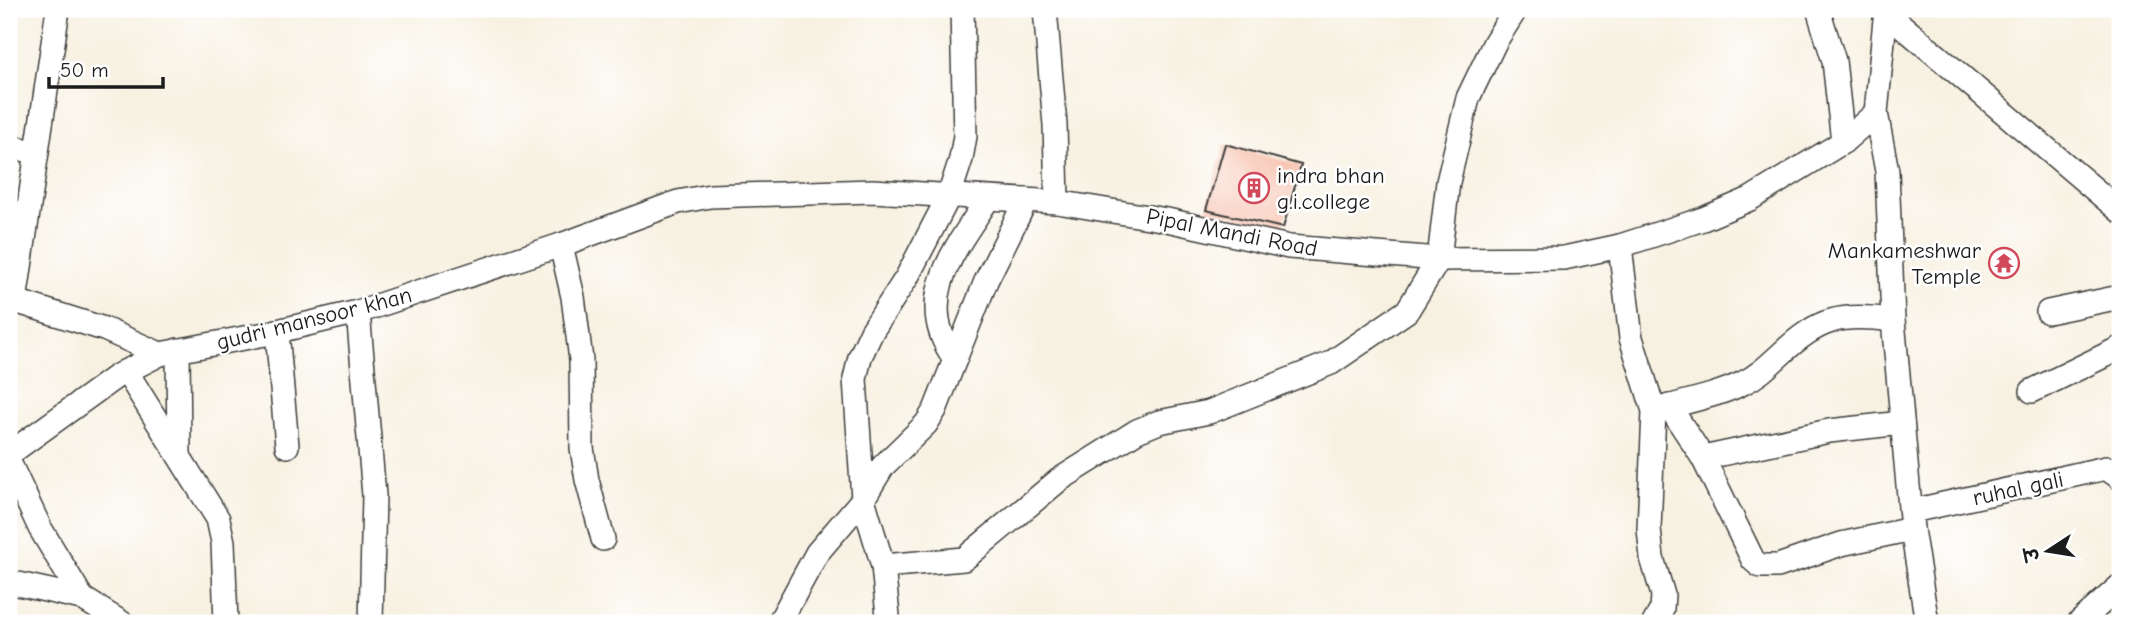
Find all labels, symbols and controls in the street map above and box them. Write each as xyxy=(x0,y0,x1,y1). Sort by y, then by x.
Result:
scale bar xyxy=(49,46,163,90)
text: 50 m xyxy=(60,58,109,82)
place label: indra bhan g.i.college xyxy=(1277,162,1385,215)
building icon: indra bhan g.i.college xyxy=(1237,171,1271,205)
street label: Pipal Mandi Road xyxy=(1144,203,1320,262)
place label: Mankameshwar Temple xyxy=(1828,237,1982,290)
temple icon: Mankameshwar Temple xyxy=(1987,246,2021,280)
street label: gudri mansoor khan xyxy=(214,281,415,356)
street label: ruhal gali xyxy=(1970,466,2066,511)
north arrow xyxy=(2014,516,2084,586)
text: उ xyxy=(2020,544,2045,565)

